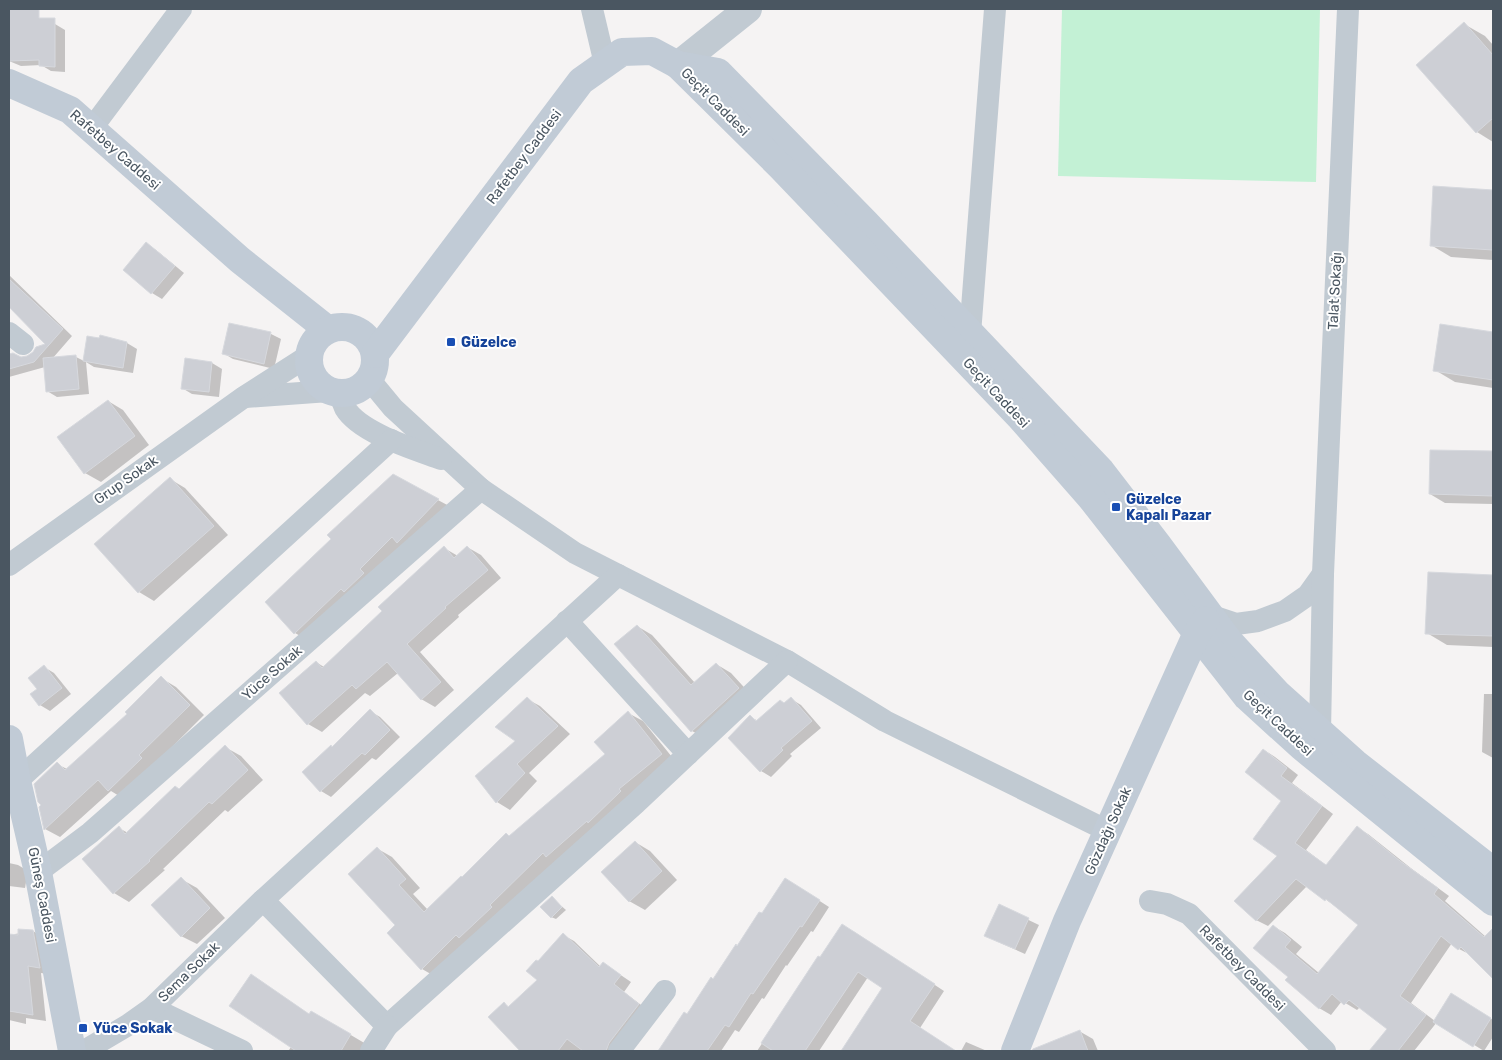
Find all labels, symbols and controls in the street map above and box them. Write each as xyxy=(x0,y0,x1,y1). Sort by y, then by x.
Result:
street label: Geçit Caddesi xyxy=(677,64,753,140)
street label: Rafetbey Caddesi xyxy=(66,106,164,194)
street label: Rafetbey Caddesi xyxy=(483,106,565,208)
street label: Talat Sokağı xyxy=(1324,252,1346,330)
place label: Güzelce xyxy=(461,334,517,351)
marker: Güzelce xyxy=(445,336,457,348)
street label: Geçit Caddesi xyxy=(959,354,1033,432)
street label: Grup Sokak xyxy=(91,451,162,508)
place label: Güzelce Kapalı Pazar xyxy=(1126,491,1212,524)
marker: Güzelce Kapalı Pazar xyxy=(1110,501,1122,513)
street label: Yüce Sokak xyxy=(238,642,306,704)
street label: Geçit Caddesi xyxy=(1239,686,1317,760)
street label: Gözdağı Sokak xyxy=(1081,784,1135,878)
street label: Güneş Caddesi xyxy=(24,846,60,944)
street label: Rafetbey Caddesi xyxy=(1196,922,1288,1014)
street label: Sema Sokak xyxy=(155,938,224,1006)
place label: Yüce Sokak xyxy=(93,1020,173,1037)
marker: Yüce Sokak xyxy=(77,1022,89,1034)

